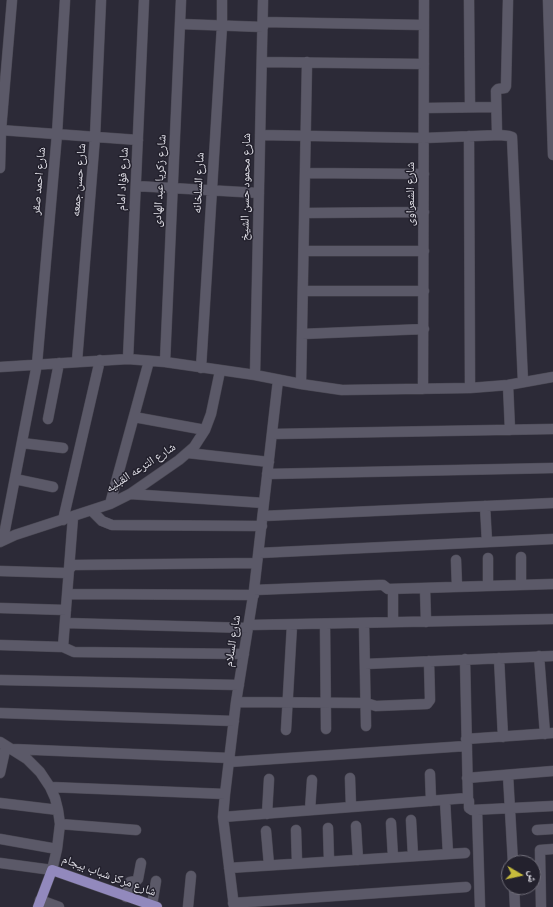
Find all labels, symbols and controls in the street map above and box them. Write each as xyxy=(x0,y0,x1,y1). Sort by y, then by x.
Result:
street label: شارع محمود حسن الشيخ xyxy=(238,133,254,241)
street label: شارع زكريا عبد الهادى xyxy=(150,134,170,228)
street label: شارع حسن جمعه xyxy=(69,143,89,217)
street label: شارع احمد صقر xyxy=(29,146,49,216)
street label: شارع فؤاد امام xyxy=(114,147,132,211)
street label: شارع السلخانه xyxy=(190,152,208,214)
street label: شارع الشعراوى xyxy=(404,162,418,226)
street label: شارع الترعه القبليه xyxy=(103,440,179,496)
street label: شارع السلام xyxy=(222,614,244,668)
street label: شارع مركز شباب بيجام xyxy=(60,852,158,900)
north arrow xyxy=(501,855,541,895)
text: ش xyxy=(525,870,540,884)

